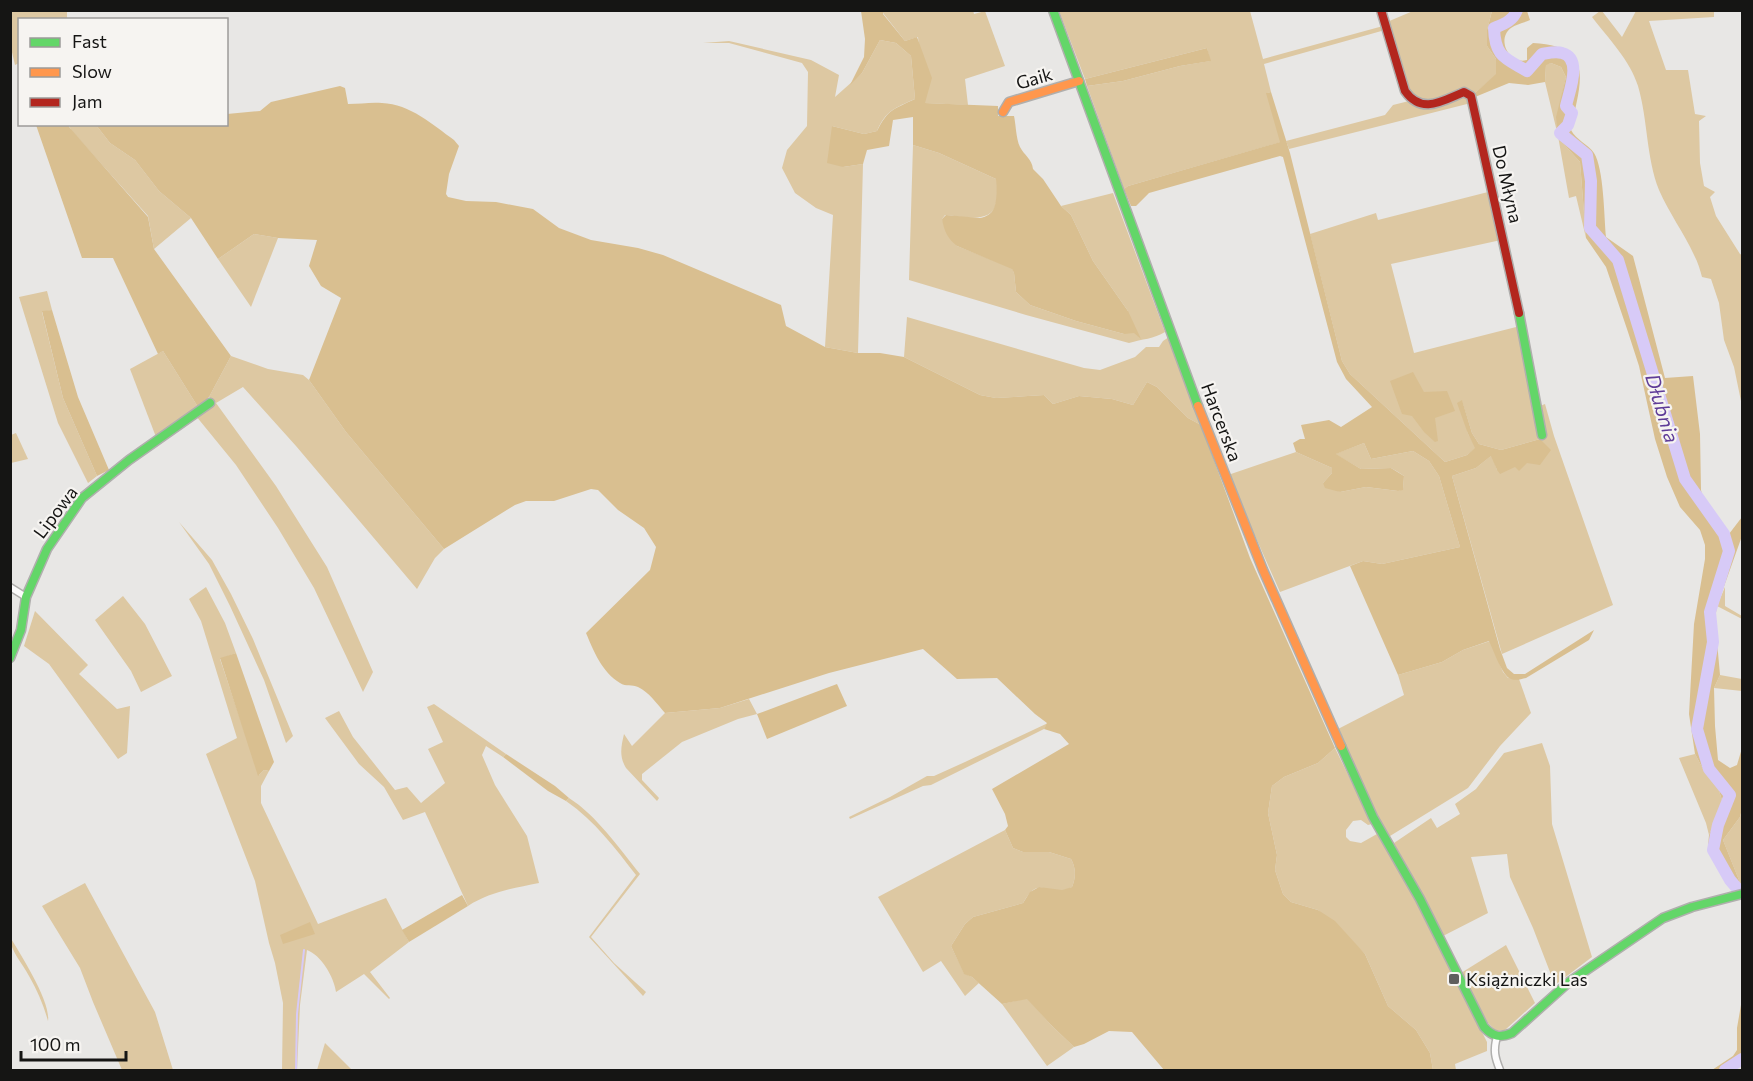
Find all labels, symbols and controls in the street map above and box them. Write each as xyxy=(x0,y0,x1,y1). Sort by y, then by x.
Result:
legend xyxy=(18,18,228,126)
text: Fast xyxy=(72,30,107,52)
text: Slow xyxy=(72,60,112,82)
street label: Gaik xyxy=(1013,62,1055,94)
text: Jam xyxy=(72,90,102,112)
street label: Do Młyna xyxy=(1488,143,1528,225)
water label: Dłubnia xyxy=(1641,371,1685,445)
street label: Harcerska xyxy=(1197,380,1247,464)
street label: Lipowa xyxy=(28,482,82,542)
place label: Książniczki Las xyxy=(1466,968,1588,990)
marker: Książniczki Las xyxy=(1447,972,1461,986)
scale bar xyxy=(21,1024,126,1062)
text: 100 m xyxy=(30,1033,80,1055)

